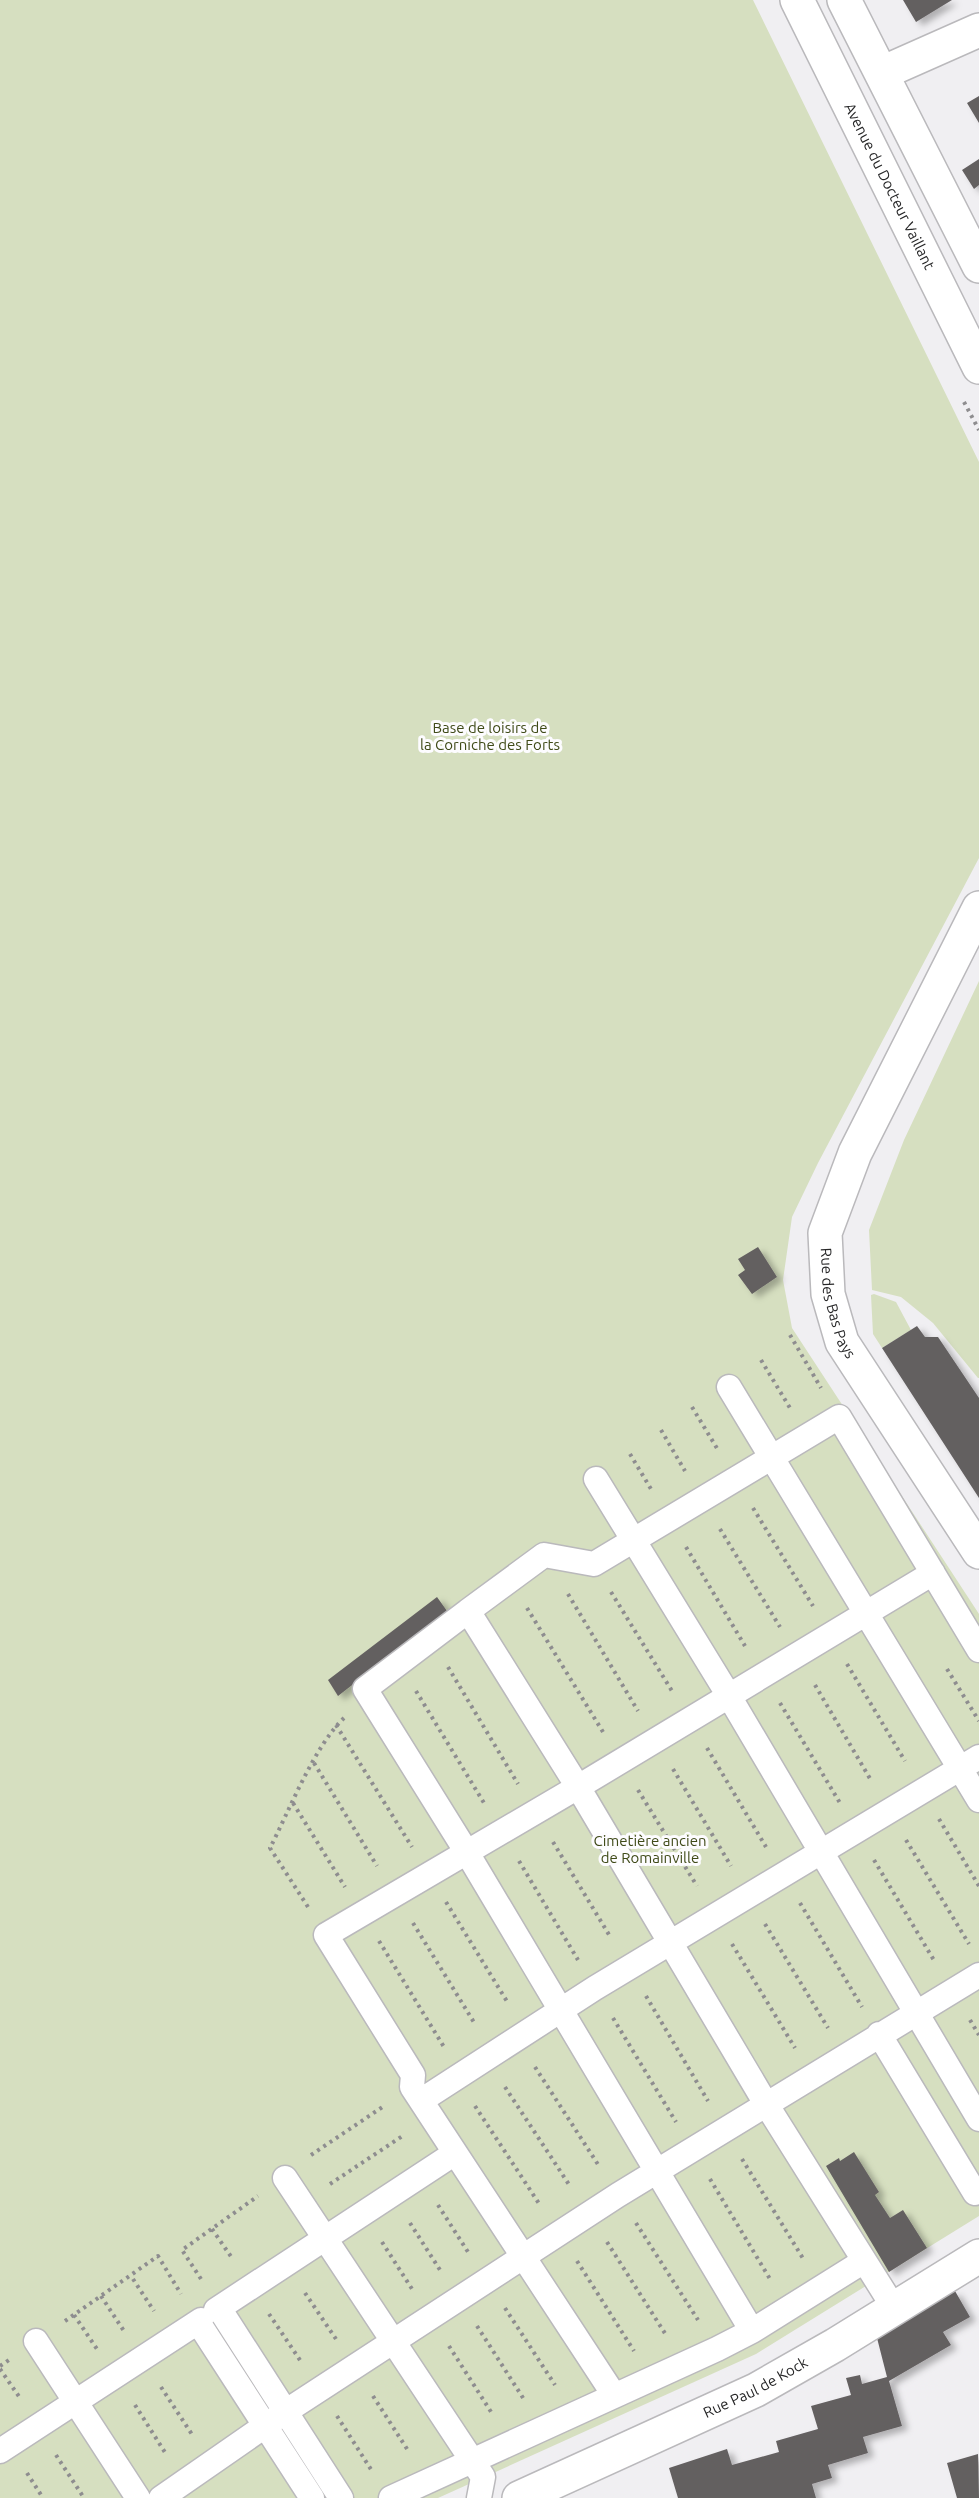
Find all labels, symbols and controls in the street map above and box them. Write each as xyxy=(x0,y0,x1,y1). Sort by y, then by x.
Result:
street label: Avenue du Docteur Vaillant xyxy=(841,100,938,272)
park label: Base de loisirs de la Corniche des Forts xyxy=(420,719,560,753)
street label: Rue des Bas Pays xyxy=(818,1247,859,1361)
park label: Cimetière ancien de Romainville xyxy=(593,1832,707,1866)
street label: Rue Paul de Kock xyxy=(700,2353,811,2421)

